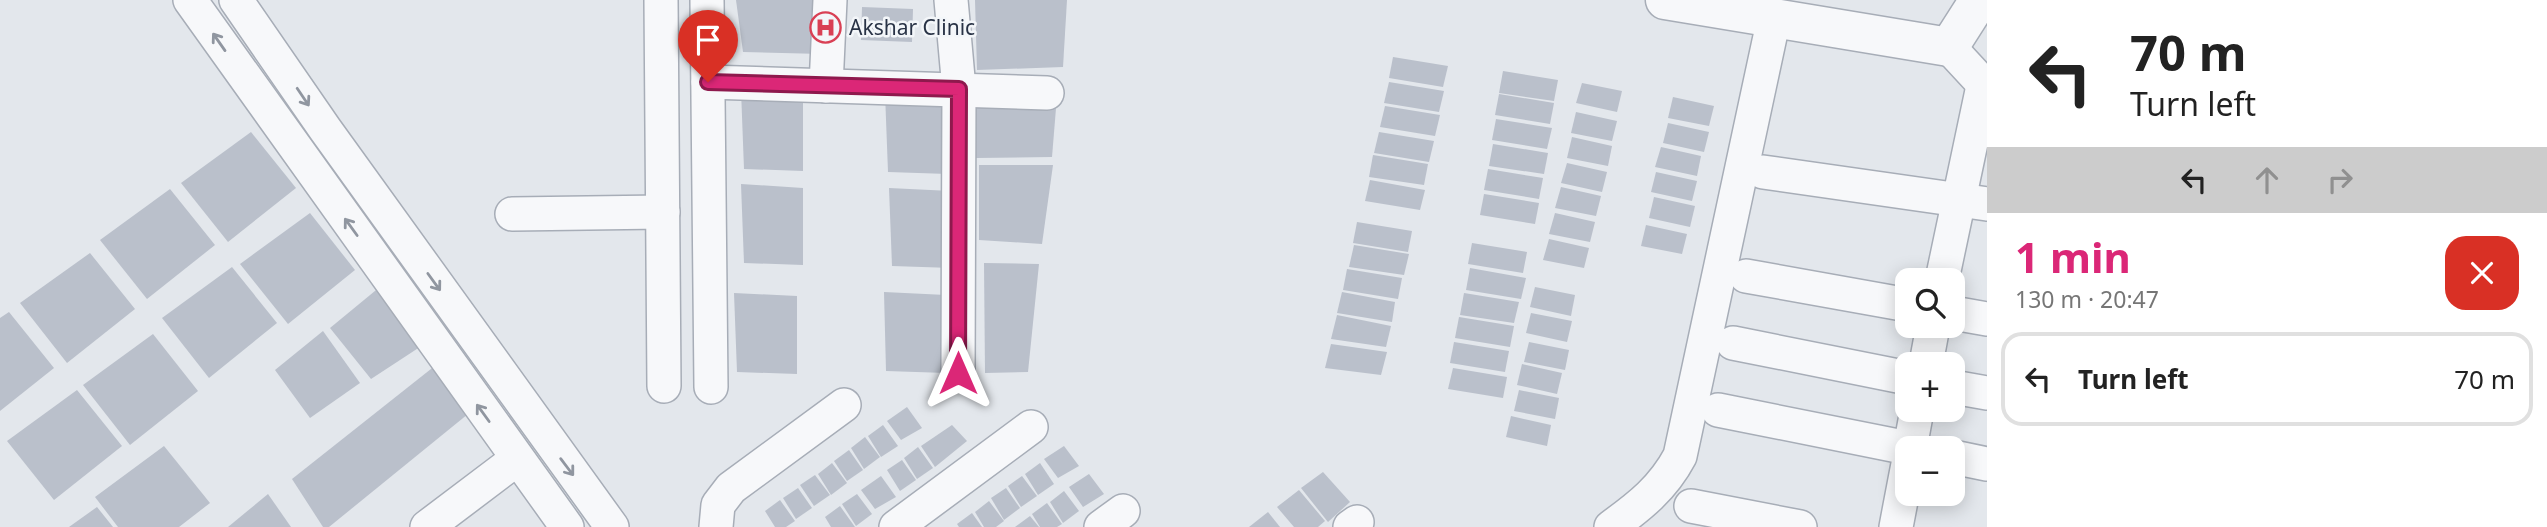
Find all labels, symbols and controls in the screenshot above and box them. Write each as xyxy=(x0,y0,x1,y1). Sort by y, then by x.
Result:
pin xyxy=(678,10,738,82)
hospital icon: Akshar Clinic xyxy=(809,10,843,44)
place label: Akshar Clinic xyxy=(849,13,975,41)
text: 70 m xyxy=(2130,19,2247,85)
icon: arrive xyxy=(689,21,727,59)
icon: left xyxy=(2015,28,2106,119)
one-way arrow xyxy=(212,33,226,52)
text: Turn left xyxy=(2130,82,2256,125)
one-way arrow xyxy=(295,87,310,106)
icon: left xyxy=(2175,161,2213,199)
icon: ahead xyxy=(2248,161,2286,199)
icon: right xyxy=(2321,161,2359,199)
one-way arrow xyxy=(344,218,358,237)
text: 1 min xyxy=(2015,228,2131,285)
button: close xyxy=(2445,236,2519,310)
map controls xyxy=(1895,268,1965,506)
button: search xyxy=(1895,268,1965,338)
one-way arrow xyxy=(427,272,441,291)
text: 130 m · 20:47 xyxy=(2015,283,2159,315)
position arrow xyxy=(921,336,995,410)
button: + xyxy=(1895,352,1965,422)
icon: left xyxy=(2019,360,2057,398)
text: Turn left xyxy=(2078,361,2189,397)
text: 70 m xyxy=(2454,361,2515,397)
one-way arrow xyxy=(476,404,491,423)
button: − xyxy=(1895,436,1965,506)
one-way arrow xyxy=(560,457,574,476)

